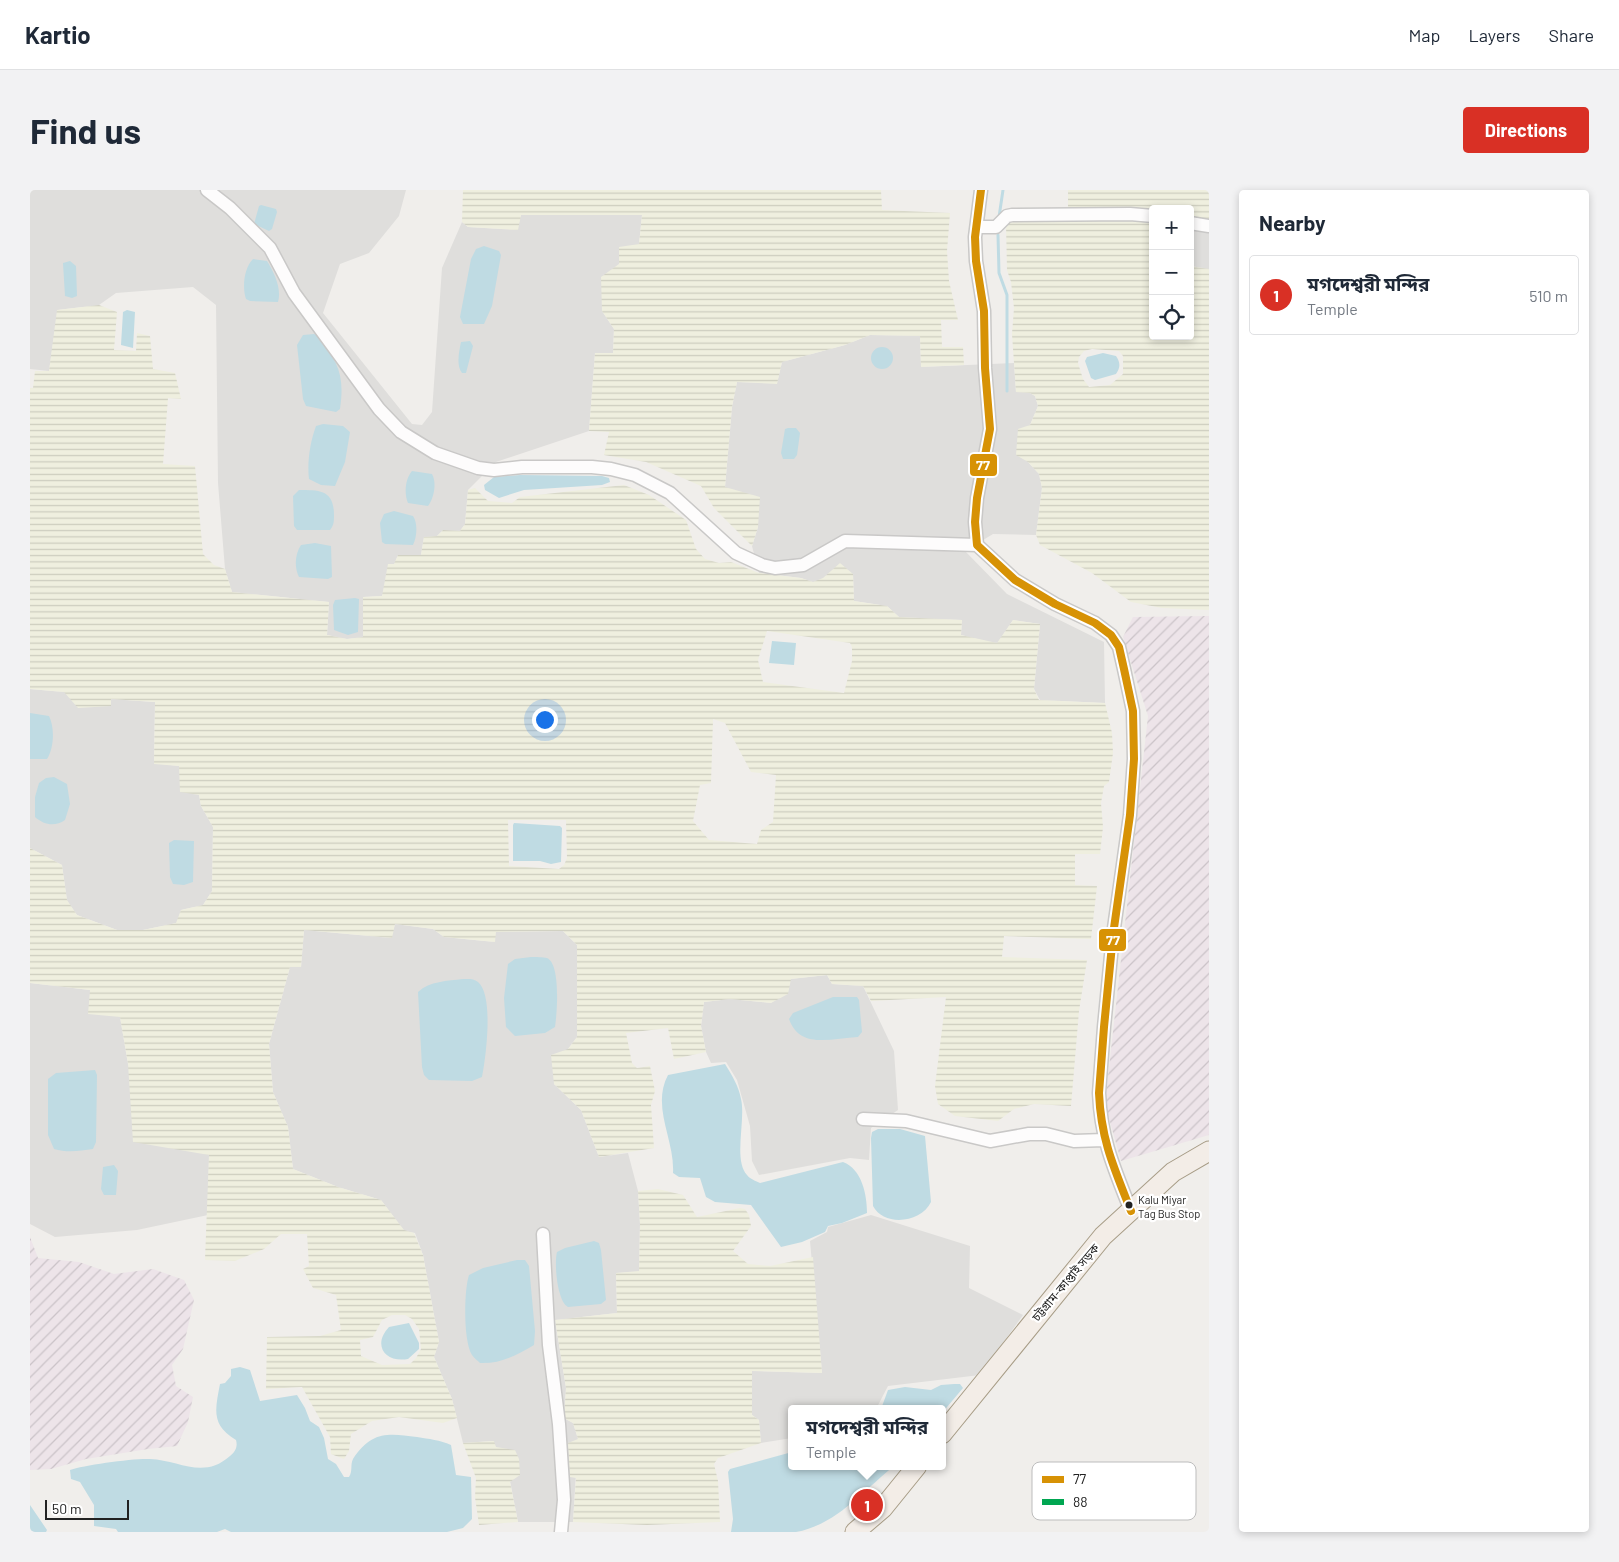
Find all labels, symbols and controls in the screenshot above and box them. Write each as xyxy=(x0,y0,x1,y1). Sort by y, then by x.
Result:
text: Kartio xyxy=(25,20,91,49)
text: Map xyxy=(1408,24,1440,46)
text: Layers xyxy=(1468,24,1521,46)
text: Share xyxy=(1549,24,1594,46)
button: Directions xyxy=(1463,107,1589,153)
text: Find us xyxy=(30,109,141,151)
map controls xyxy=(1149,205,1194,340)
button: + xyxy=(1149,205,1194,250)
text: Nearby xyxy=(1259,210,1325,235)
button: − xyxy=(1149,250,1194,295)
text: মগদেশ্বরী মন্দির xyxy=(1307,272,1429,295)
text: 1 xyxy=(1273,286,1279,305)
text: 510 m xyxy=(1529,286,1568,305)
button: locate xyxy=(1149,295,1194,340)
text: Temple xyxy=(1307,299,1358,318)
line badge: 77 xyxy=(969,453,998,477)
text: 77 xyxy=(976,456,990,473)
your location xyxy=(532,707,558,733)
line badge: 77 xyxy=(1098,928,1127,952)
text: 77 xyxy=(1106,931,1120,948)
place label: Kalu Miyar Tag Bus Stop xyxy=(1138,1193,1200,1220)
marker: Kalu Miyar Tag Bus Stop xyxy=(1124,1200,1134,1210)
street label: চট্টগ্রাম-কাপ্তাই সড়ক xyxy=(1028,1240,1102,1325)
popup xyxy=(788,1405,946,1470)
text: মগদেশ্বরী মন্দির xyxy=(806,1415,928,1438)
text: Temple xyxy=(806,1442,857,1461)
legend xyxy=(1032,1462,1196,1520)
text: 77 xyxy=(1073,1470,1087,1487)
pin: 1 xyxy=(851,1486,883,1524)
text: 88 xyxy=(1073,1493,1088,1510)
scale bar xyxy=(45,1497,129,1520)
text: 50 m xyxy=(52,1500,81,1517)

